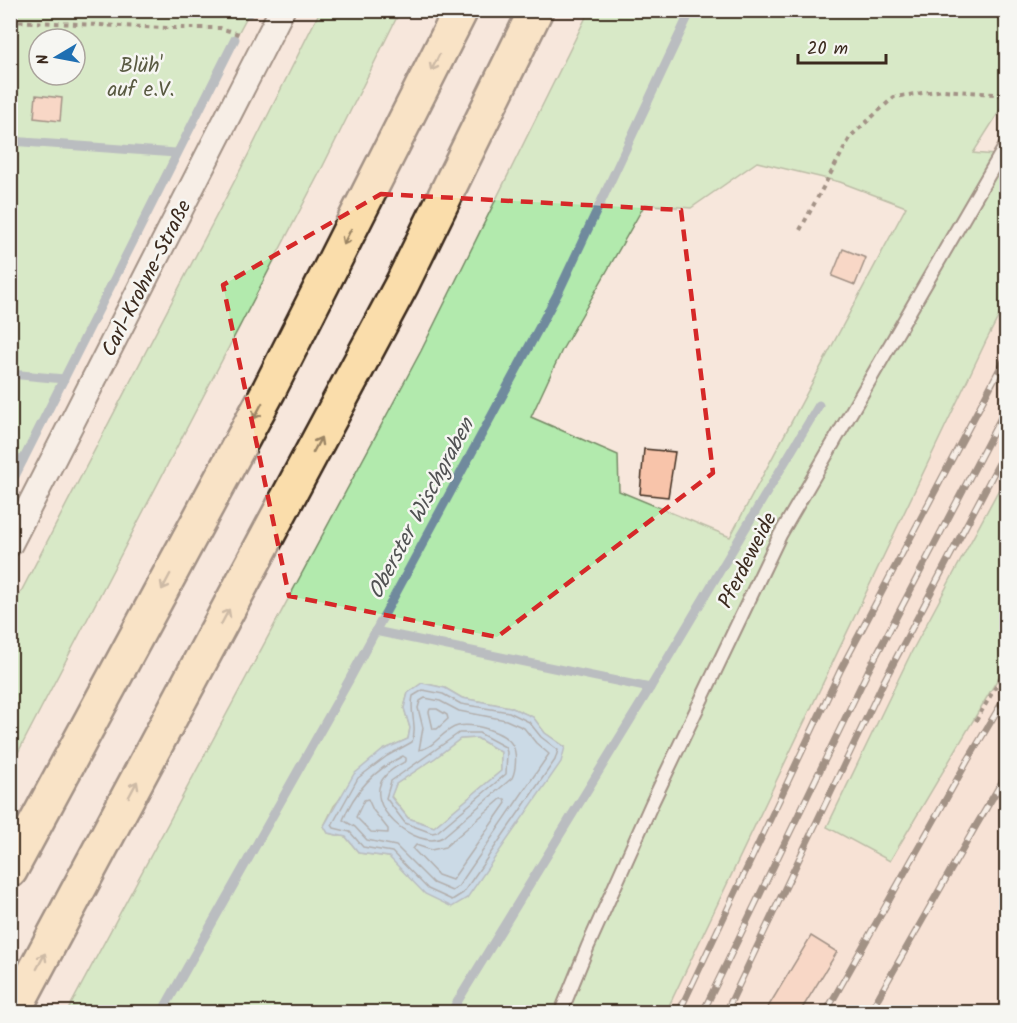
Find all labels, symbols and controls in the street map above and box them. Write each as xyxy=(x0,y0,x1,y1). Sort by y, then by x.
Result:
north arrow xyxy=(27,27,87,87)
scale bar xyxy=(798,27,886,65)
text: 20 m xyxy=(807,35,848,64)
park label: Blüh' auf e.V. xyxy=(108,50,174,107)
text: N xyxy=(31,52,57,66)
one-way arrow xyxy=(428,53,440,71)
street label: Carl-Krohne-Straße xyxy=(94,194,201,363)
one-way arrow xyxy=(340,227,352,245)
one-way arrow xyxy=(252,401,263,419)
water label: Oberster Wischgraben xyxy=(360,410,486,606)
one-way arrow xyxy=(311,437,323,454)
street label: Pferdeweide xyxy=(710,506,787,615)
one-way arrow xyxy=(160,573,171,591)
one-way arrow xyxy=(219,609,231,626)
one-way arrow xyxy=(127,781,139,798)
one-way arrow xyxy=(35,953,47,970)

